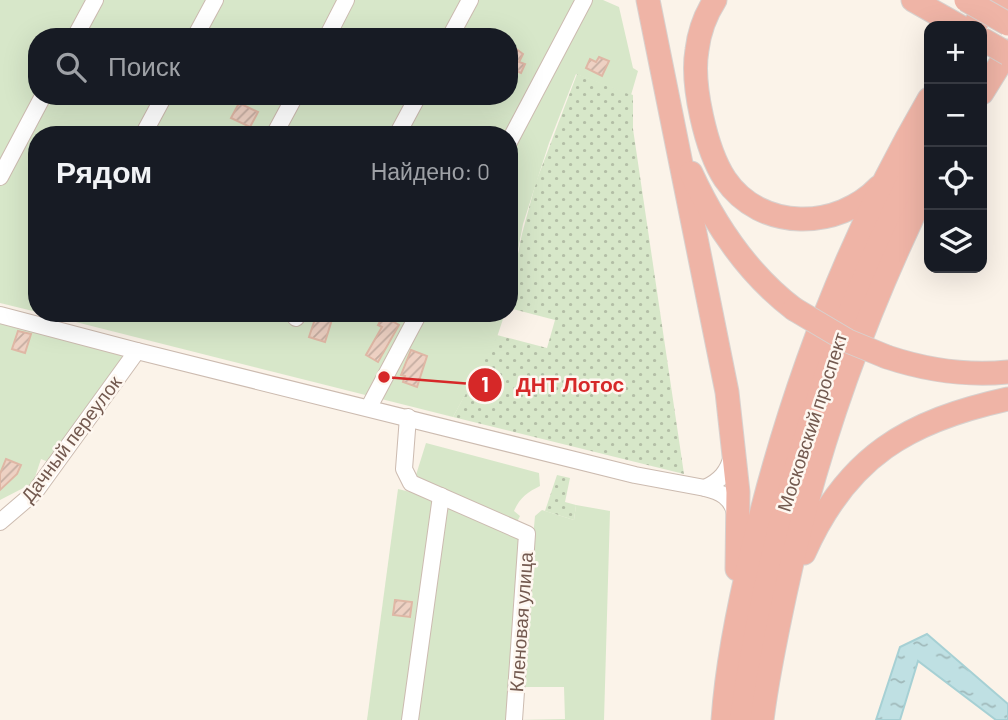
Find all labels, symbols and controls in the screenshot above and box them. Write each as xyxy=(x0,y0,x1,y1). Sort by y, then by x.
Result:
map controls xyxy=(924,21,987,273)
button: + xyxy=(924,21,987,84)
search box xyxy=(28,28,518,105)
icon: search xyxy=(52,48,90,86)
text: Поиск xyxy=(108,50,180,81)
button: − xyxy=(924,84,987,147)
button: locate xyxy=(924,147,987,210)
text: Рядом xyxy=(56,153,152,189)
text: Найдено: 0 xyxy=(371,157,490,185)
button: layers xyxy=(924,210,987,273)
street label: Московский проспект xyxy=(772,329,851,514)
callout: ДНТ Лотос xyxy=(467,364,639,406)
street label: Дачный переулок xyxy=(16,370,126,507)
text: 1 xyxy=(481,371,489,396)
text: ДНТ Лотос xyxy=(516,371,625,396)
street label: Кленовая улица xyxy=(504,551,537,693)

